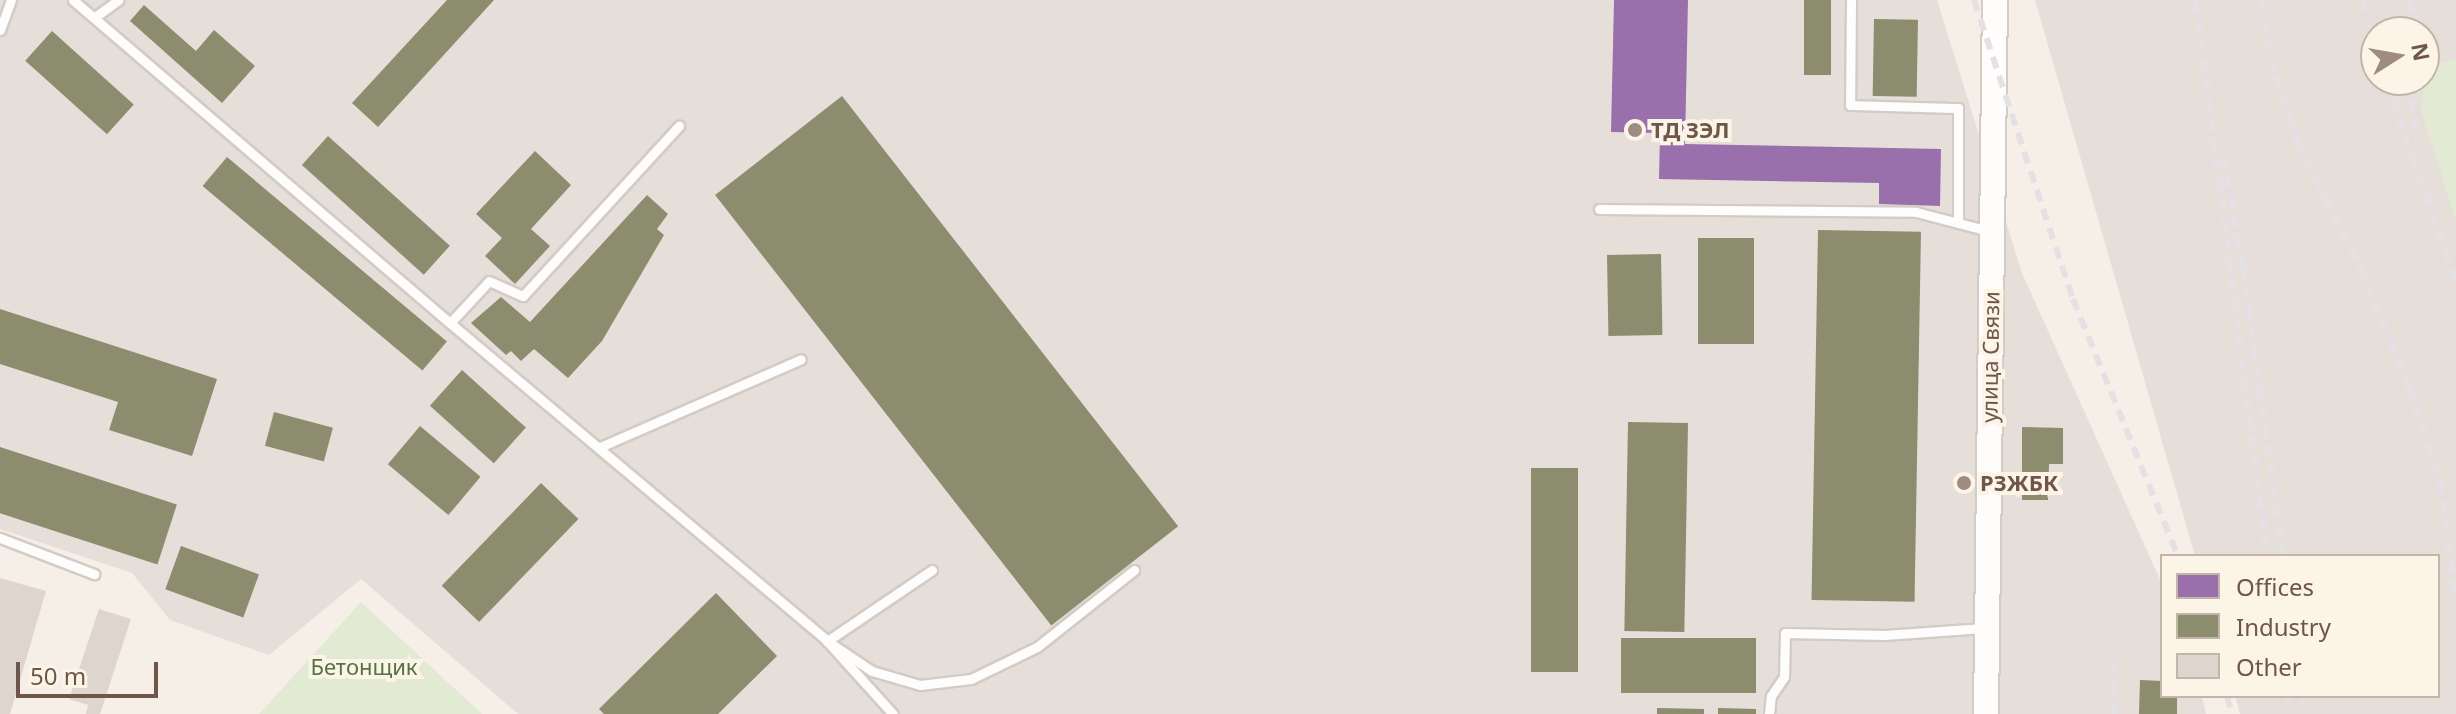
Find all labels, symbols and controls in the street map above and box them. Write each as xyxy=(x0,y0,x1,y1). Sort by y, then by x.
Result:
north arrow xyxy=(2360,16,2440,96)
text: N xyxy=(2405,40,2438,63)
place label: ТД ЗЭЛ xyxy=(1651,117,1729,143)
marker: ТД ЗЭЛ xyxy=(1626,121,1644,139)
street label: улица Связи xyxy=(1976,291,2004,423)
place label: РЗЖБК xyxy=(1980,470,2058,496)
marker: РЗЖБК xyxy=(1955,474,1973,492)
legend xyxy=(2160,554,2440,698)
text: Offices xyxy=(2236,570,2314,603)
text: Industry xyxy=(2236,610,2331,643)
scale bar xyxy=(20,646,162,696)
text: Other xyxy=(2236,650,2302,683)
park label: Бетонщик xyxy=(310,654,418,680)
text: 50 m xyxy=(30,659,86,692)

